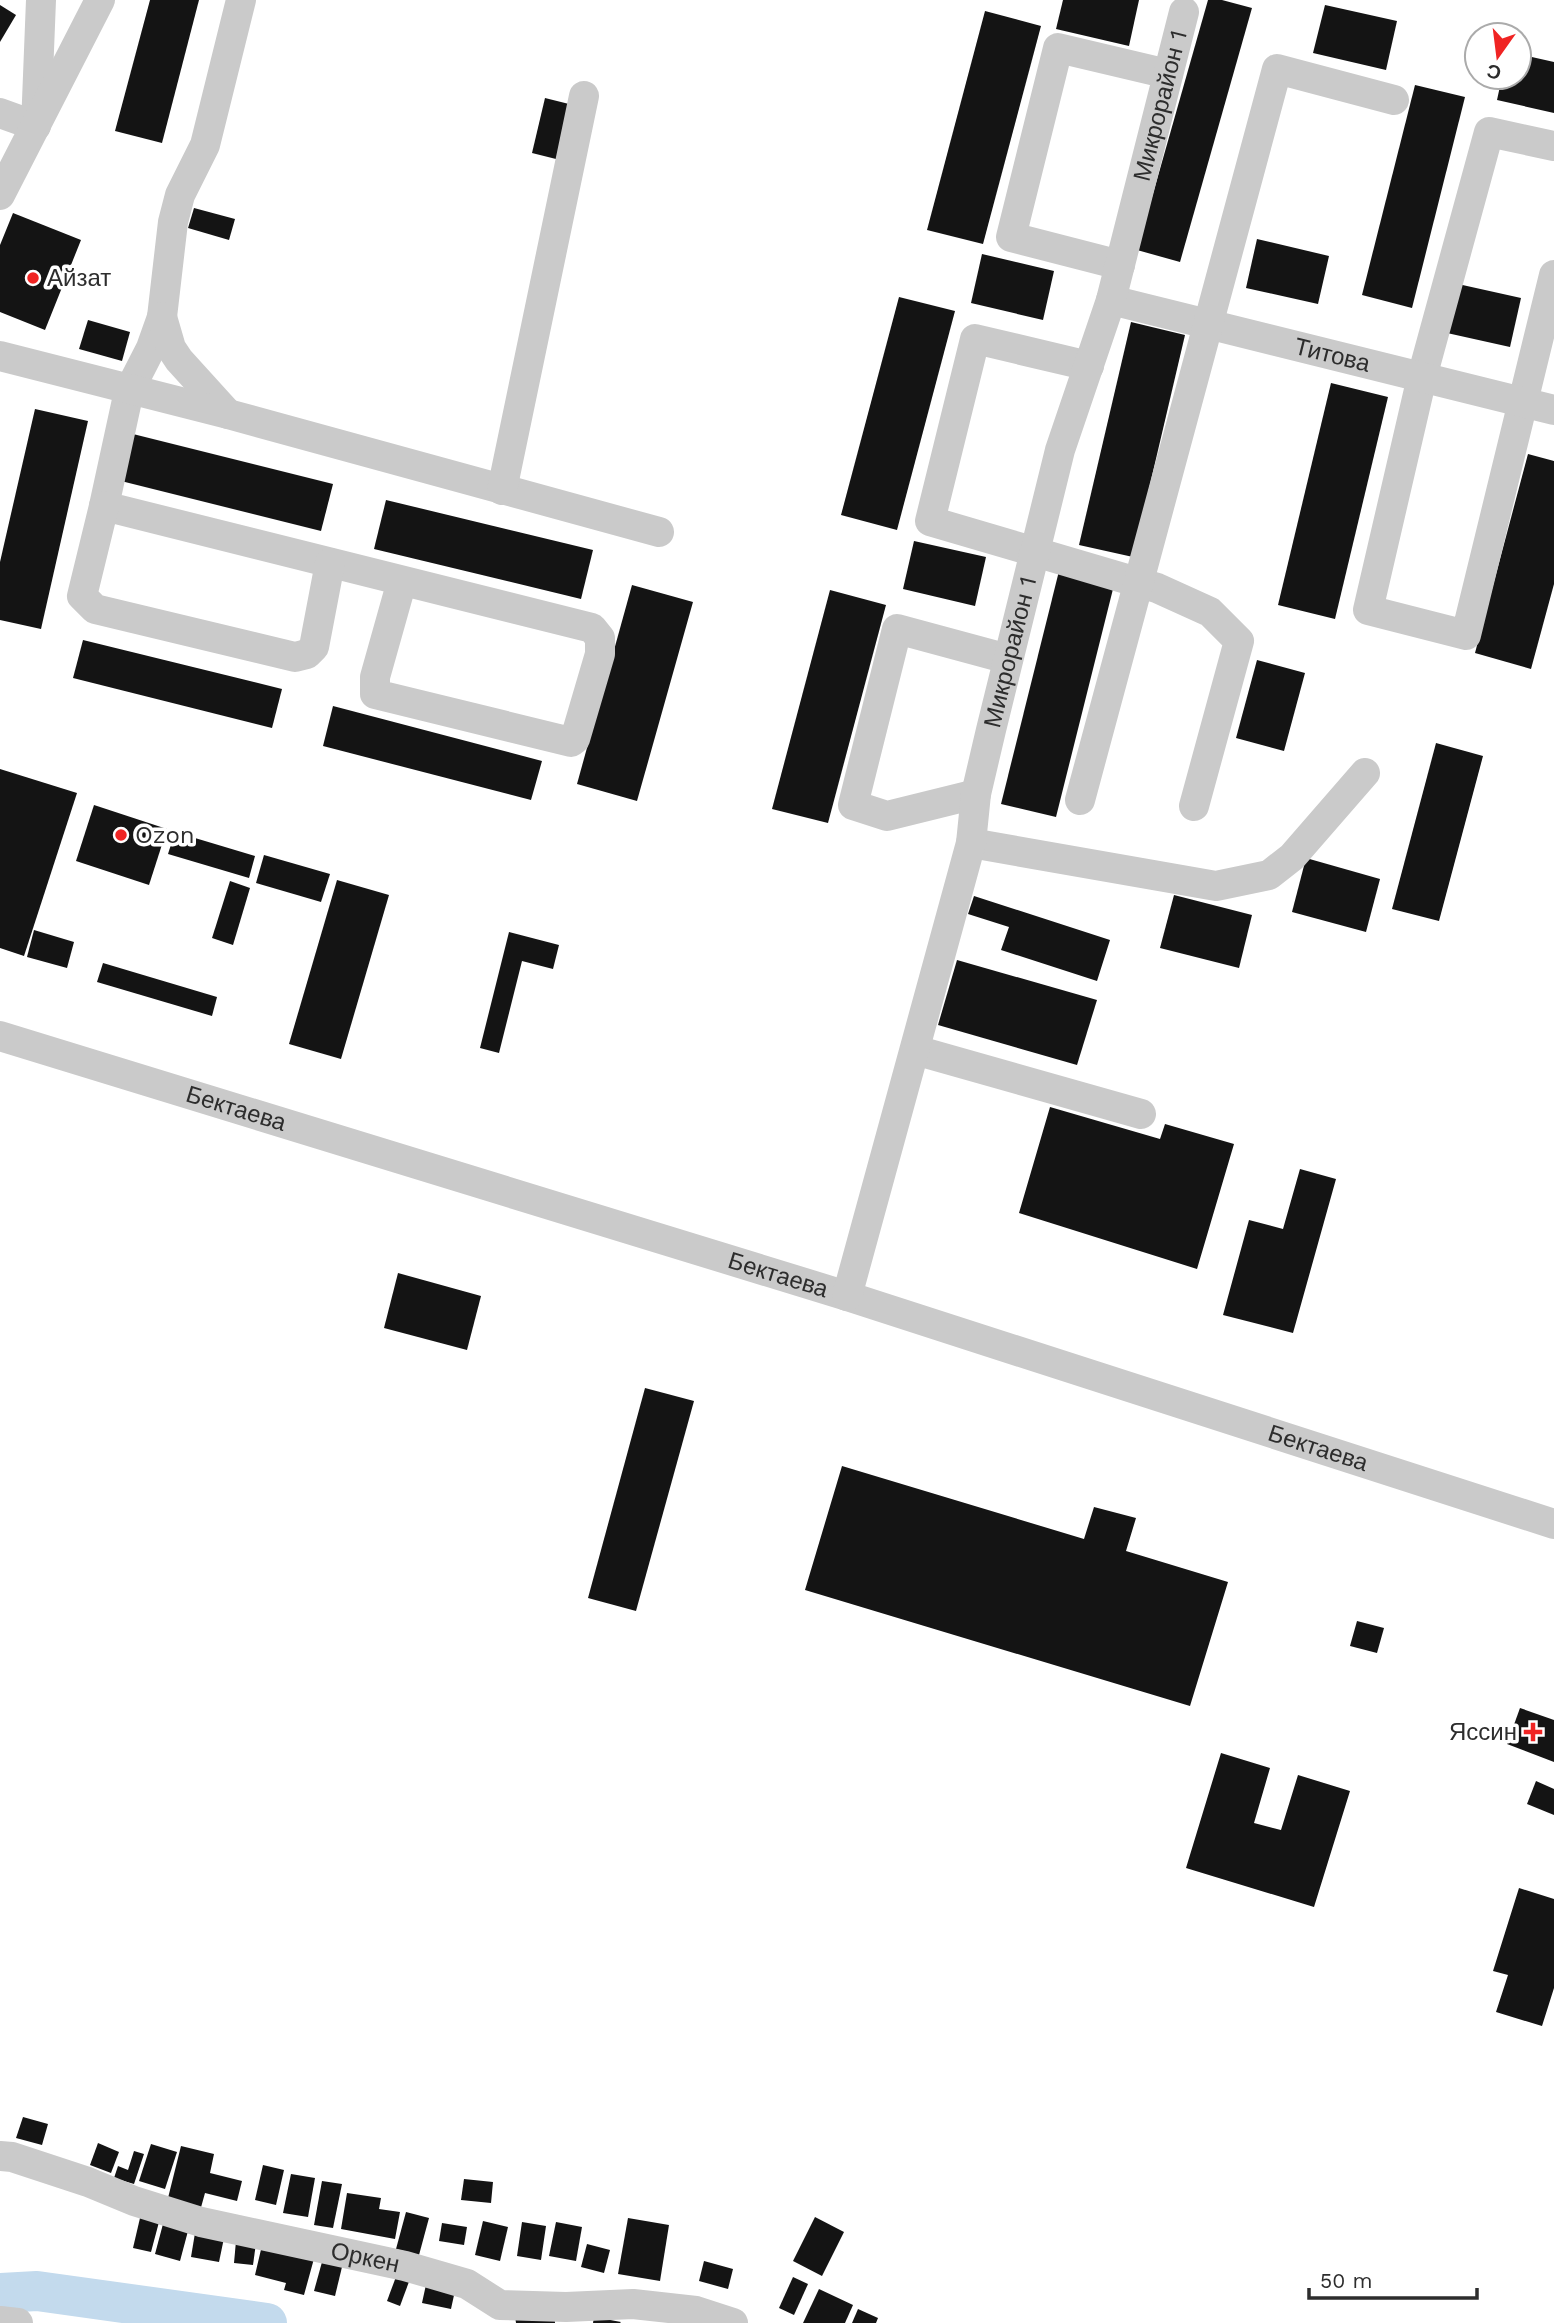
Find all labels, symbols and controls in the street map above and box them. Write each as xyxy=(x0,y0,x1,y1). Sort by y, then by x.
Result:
north arrow xyxy=(1463,21,1533,91)
street label: Микрорайон 1 xyxy=(1128,27,1193,184)
text: С xyxy=(1484,59,1503,85)
place label: Айзат xyxy=(47,264,111,292)
marker: Айзат xyxy=(25,270,41,286)
street label: Титова xyxy=(1292,332,1374,378)
street label: Микрорайон 1 xyxy=(978,574,1042,730)
place label: Ozon xyxy=(135,821,195,849)
marker: Ozon xyxy=(113,827,129,843)
street label: Бектаева xyxy=(183,1080,290,1137)
street label: Бектаева xyxy=(725,1246,832,1304)
street label: Бектаева xyxy=(1265,1419,1372,1477)
place label: Яссин xyxy=(1449,1718,1517,1746)
marker: Яссин xyxy=(1523,1722,1543,1742)
street label: Оркен xyxy=(328,2236,402,2278)
scale bar xyxy=(1309,2256,1477,2300)
text: 50 m xyxy=(1320,2268,1372,2293)

